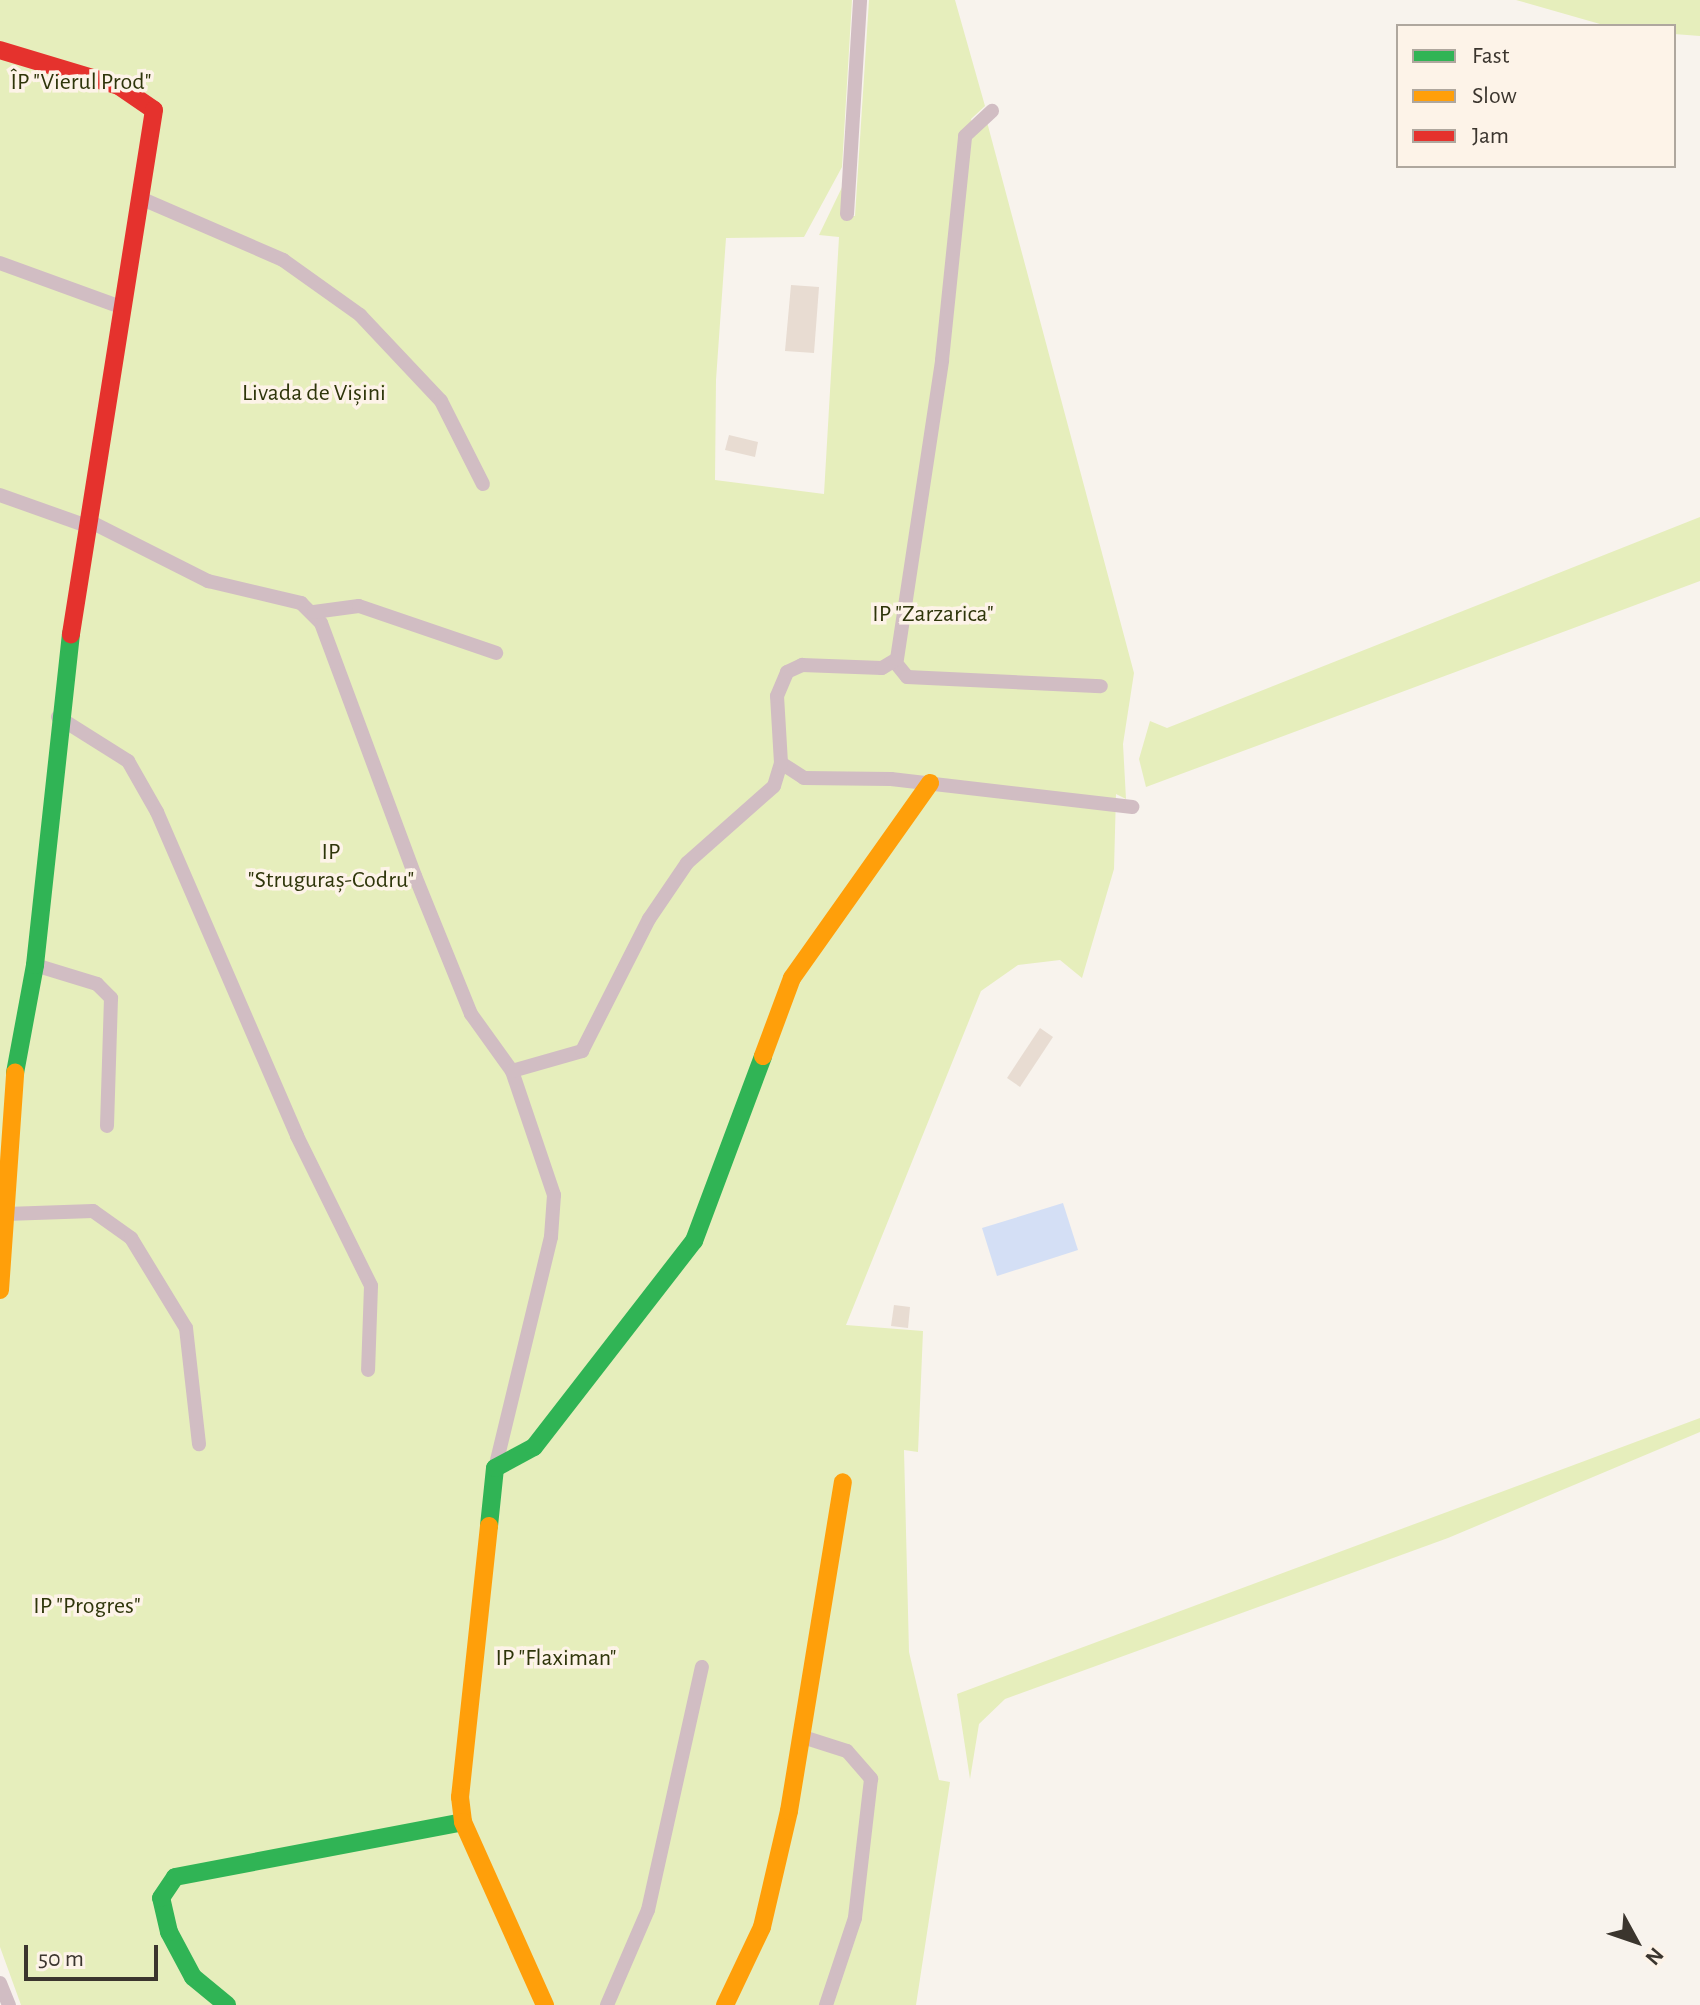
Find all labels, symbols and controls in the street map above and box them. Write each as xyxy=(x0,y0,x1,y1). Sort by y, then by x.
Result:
legend xyxy=(1396,24,1676,168)
text: Fast xyxy=(1472,44,1509,68)
park label: ÎP "Vierul Prod" xyxy=(10,69,152,97)
text: Slow xyxy=(1472,84,1517,108)
text: Jam xyxy=(1472,124,1509,148)
park label: Livada de Vișini xyxy=(242,380,386,408)
park label: IP "Zarzarica" xyxy=(872,601,994,629)
park label: IP "Struguraș-Codru" xyxy=(248,839,414,895)
park label: IP "Progres" xyxy=(33,1593,141,1621)
park label: IP "Flaximan" xyxy=(496,1645,616,1673)
north arrow xyxy=(1596,1901,1676,1981)
scale bar xyxy=(28,1929,162,1979)
text: N xyxy=(1641,1943,1668,1969)
text: 50 m xyxy=(38,1947,84,1971)

